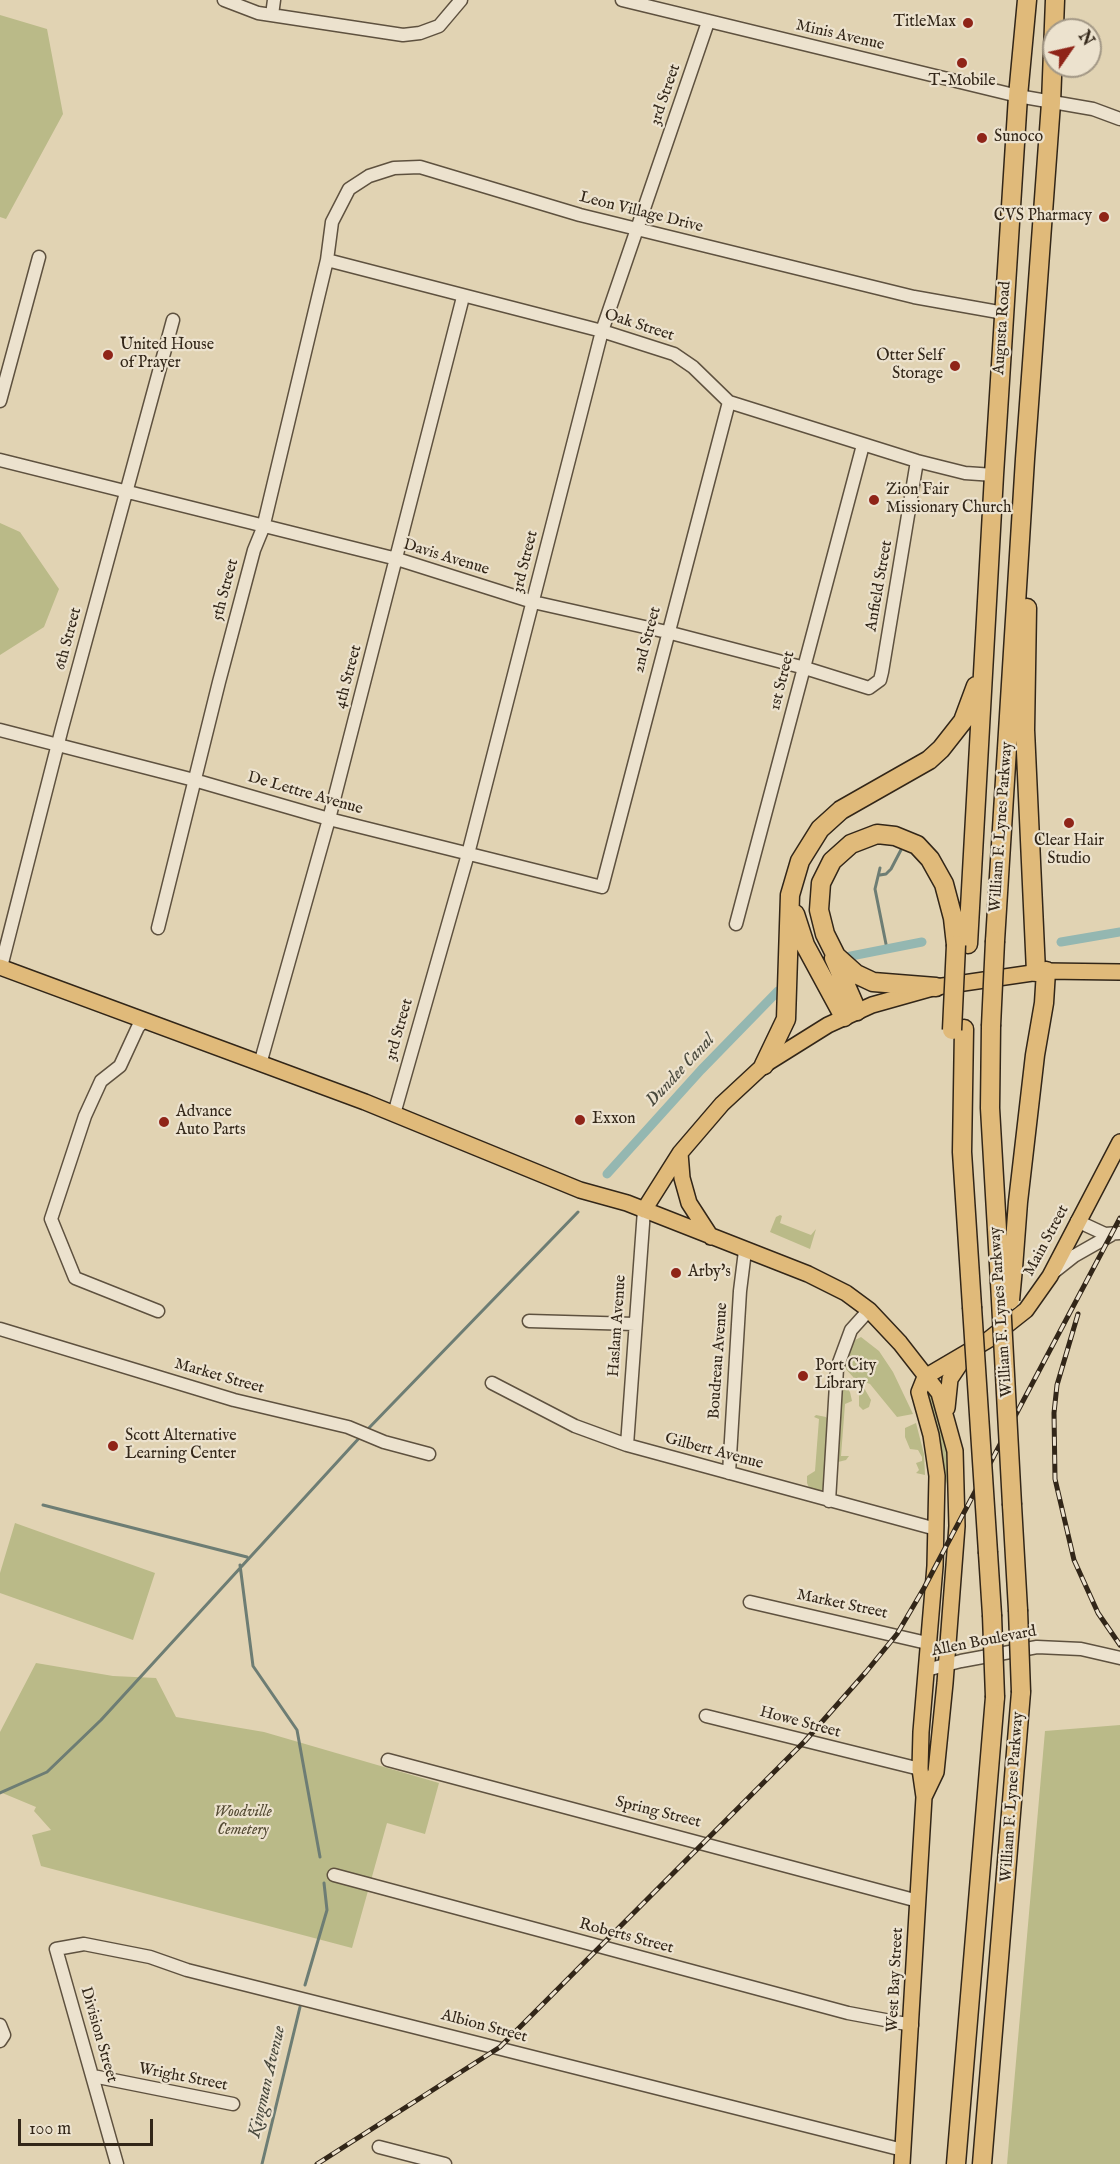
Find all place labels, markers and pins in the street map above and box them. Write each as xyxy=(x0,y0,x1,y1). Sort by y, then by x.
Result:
place label: TitleMax xyxy=(893,13,956,33)
marker: TitleMax xyxy=(961,16,975,30)
marker: T-Mobile xyxy=(955,56,969,70)
place label: T-Mobile xyxy=(929,72,995,92)
place label: Sunoco xyxy=(994,128,1043,148)
marker: Sunoco xyxy=(975,131,989,145)
place label: CVS Pharmacy xyxy=(994,207,1092,227)
marker: CVS Pharmacy xyxy=(1097,210,1111,224)
place label: United House of Prayer xyxy=(120,336,214,374)
place label: Otter Self Storage xyxy=(876,347,943,385)
marker: United House of Prayer xyxy=(101,348,115,362)
marker: Otter Self Storage xyxy=(948,359,962,373)
place label: Zion Fair Missionary Church xyxy=(886,481,1011,519)
marker: Zion Fair Missionary Church xyxy=(867,493,881,507)
marker: Clear Hair Studio xyxy=(1062,816,1076,830)
place label: Clear Hair Studio xyxy=(1034,832,1104,870)
place label: Advance Auto Parts xyxy=(176,1103,246,1141)
place label: Exxon xyxy=(592,1110,636,1130)
marker: Exxon xyxy=(573,1113,587,1127)
marker: Advance Auto Parts xyxy=(157,1115,171,1129)
place label: Arby's xyxy=(688,1263,731,1283)
marker: Arby's xyxy=(669,1266,683,1280)
place label: Port City Library xyxy=(815,1357,876,1395)
marker: Port City Library xyxy=(796,1369,810,1383)
place label: Scott Alternative Learning Center xyxy=(125,1427,237,1465)
marker: Scott Alternative Learning Center xyxy=(106,1439,120,1453)

